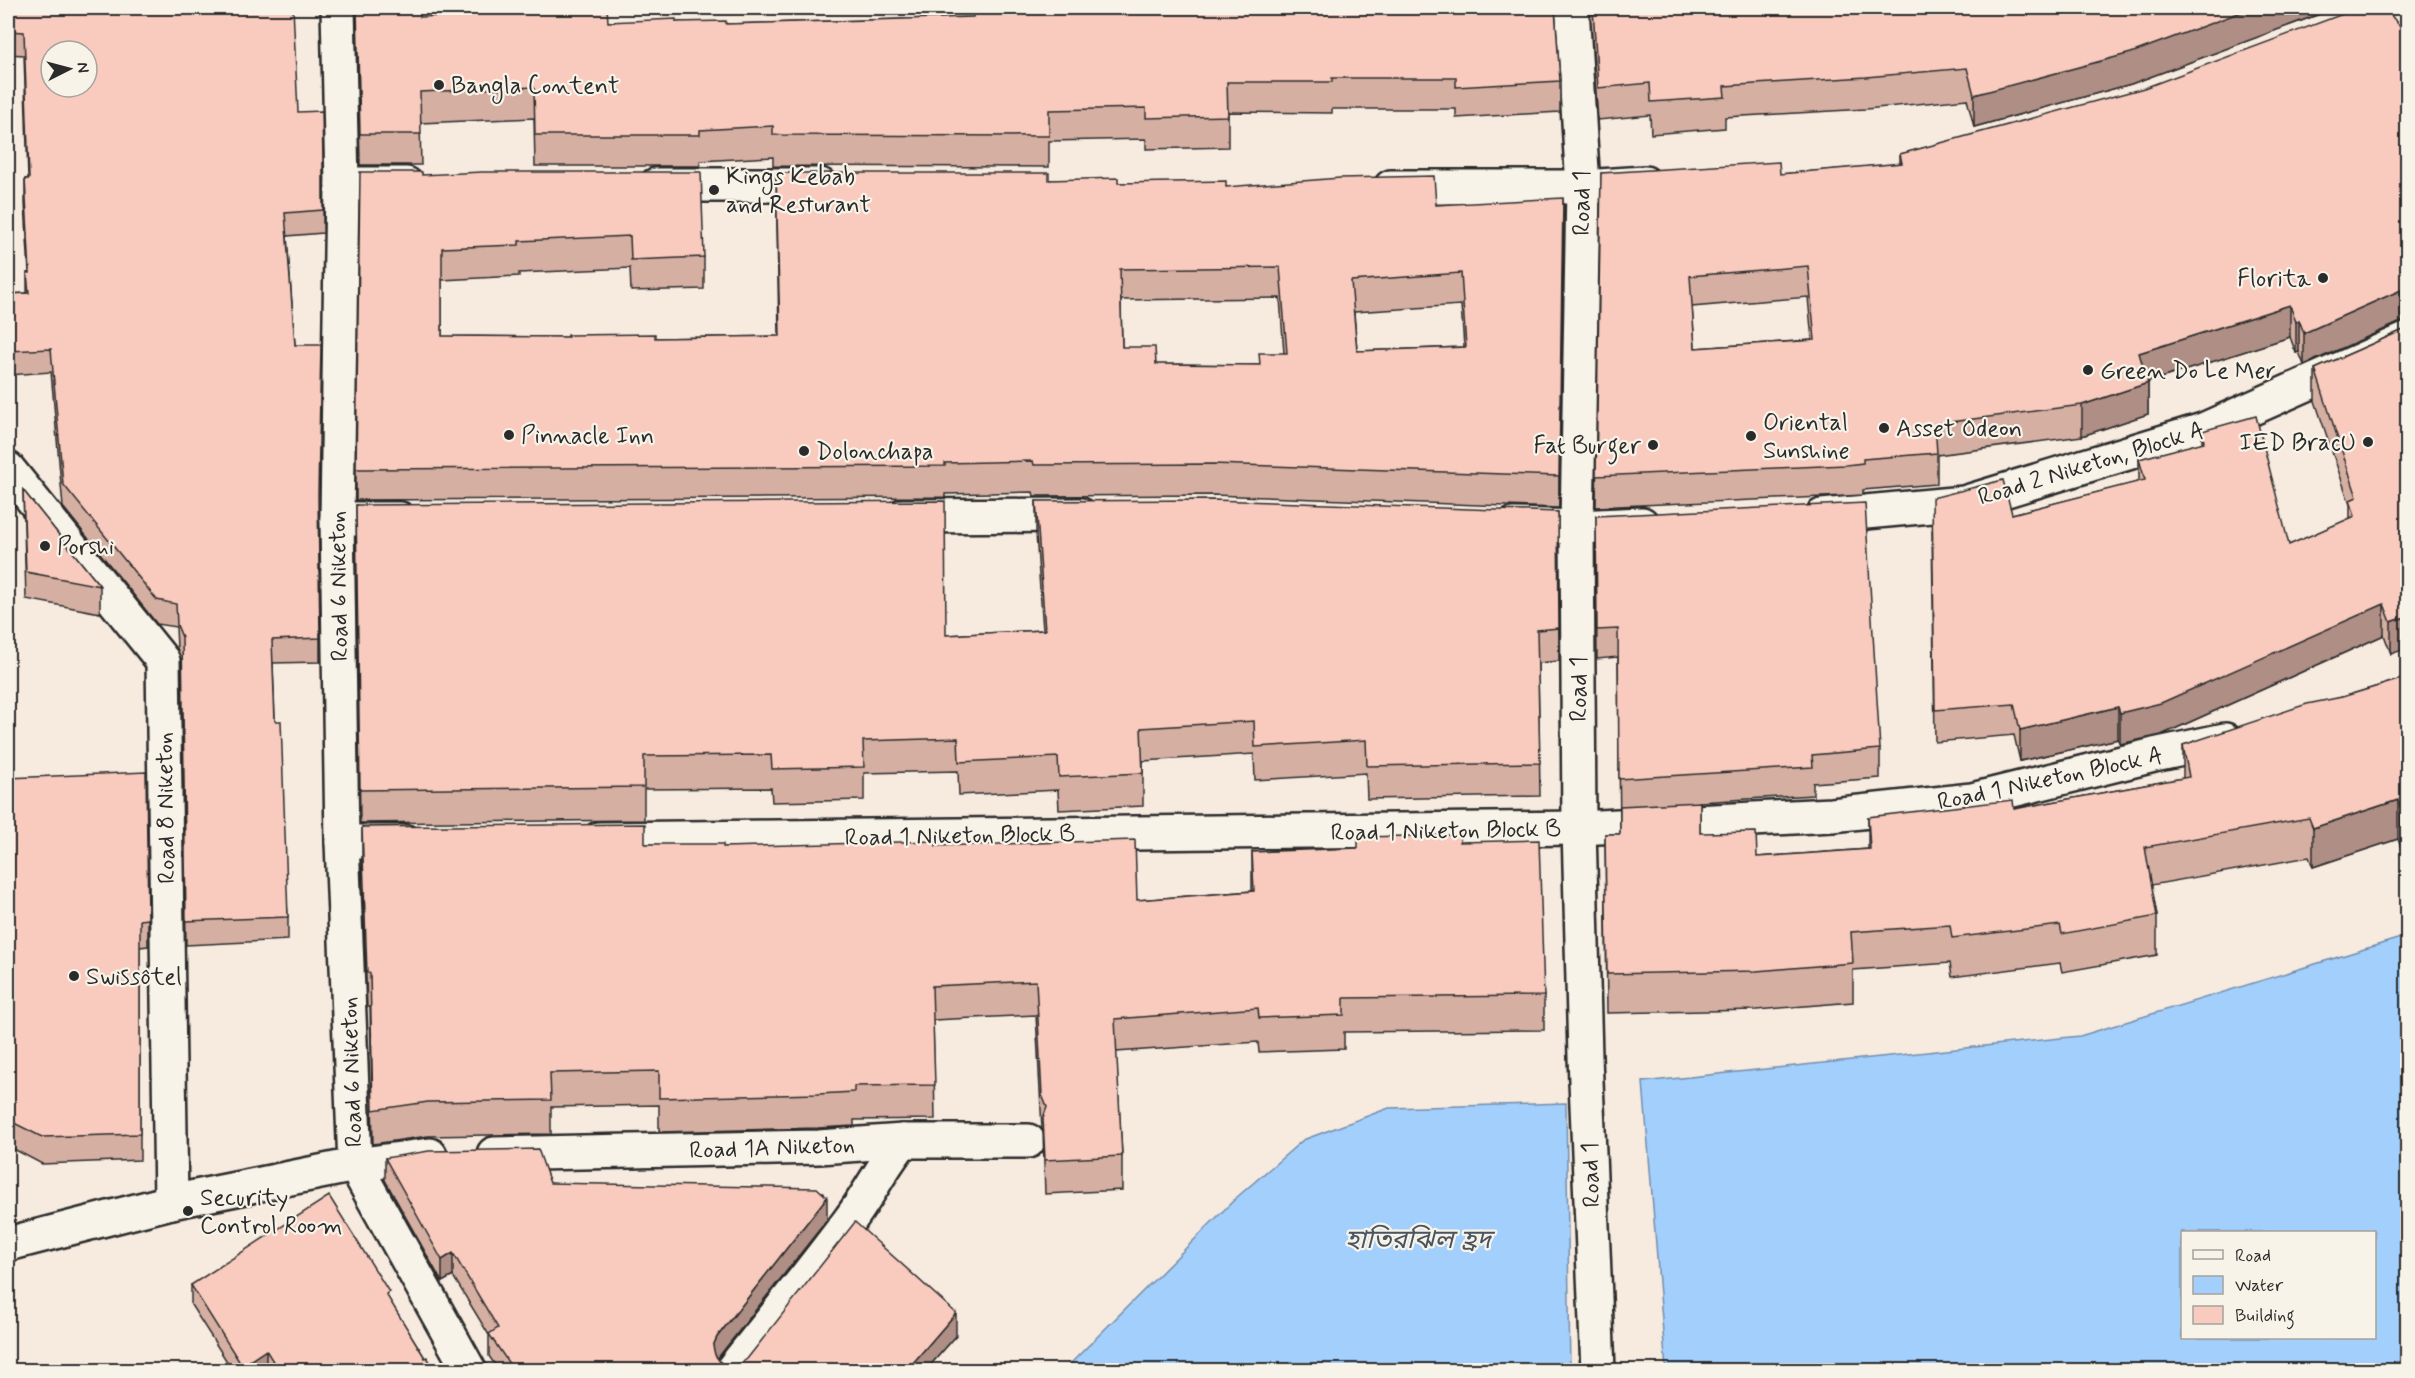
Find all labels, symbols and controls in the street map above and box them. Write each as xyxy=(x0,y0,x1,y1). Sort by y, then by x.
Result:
north arrow xyxy=(39,39,99,99)
text: N xyxy=(71,61,93,74)
place label: Bangla Content xyxy=(451,71,619,104)
marker: Bangla Content xyxy=(432,78,446,92)
place label: Kings Kebab and Resturant xyxy=(726,162,871,221)
street label: Road 1 xyxy=(1567,170,1598,236)
marker: Kings Kebab and Resturant xyxy=(707,183,721,197)
place label: Florita xyxy=(2237,264,2312,295)
marker: Florita xyxy=(2316,271,2330,285)
place label: Green Do Le Mer xyxy=(2100,356,2276,387)
marker: Green Do Le Mer xyxy=(2081,363,2095,377)
place label: Oriental Sunshine xyxy=(1763,408,1850,467)
place label: Asset Odeon xyxy=(1896,414,2022,445)
street label: Road 2 Niketon, Block A xyxy=(1974,415,2209,514)
place label: Pinnacle Inn xyxy=(521,421,654,452)
marker: Asset Odeon xyxy=(1877,421,1891,435)
marker: Pinnacle Inn xyxy=(502,428,516,442)
place label: IED BracU xyxy=(2239,428,2356,459)
marker: Oriental Sunshine xyxy=(1744,429,1758,443)
place label: Fat Burger xyxy=(1534,431,1642,465)
marker: IED BracU xyxy=(2361,435,2375,449)
place label: Dolonchapa xyxy=(816,437,934,468)
marker: Fat Burger xyxy=(1646,438,1660,452)
marker: Dolonchapa xyxy=(797,444,811,458)
street label: Road 6 Niketon xyxy=(323,510,356,662)
place label: Porshi xyxy=(57,532,114,563)
marker: Porshi xyxy=(38,539,52,553)
street label: Road 1 xyxy=(1564,656,1595,722)
street label: Road 8 Niketon xyxy=(150,732,183,884)
street label: Road 1 Niketon Block A xyxy=(1935,740,2166,819)
street label: Road 1 Niketon Block B xyxy=(1330,814,1562,849)
street label: Road 1 Niketon Block B xyxy=(844,819,1076,854)
place label: Swissôtel xyxy=(86,962,182,993)
marker: Swissôtel xyxy=(67,969,81,983)
street label: Road 6 Niketon xyxy=(334,996,371,1148)
street label: Road 1A Niketon xyxy=(689,1130,855,1167)
street label: Road 1 xyxy=(1575,1142,1608,1208)
place label: Security Control Room xyxy=(200,1183,342,1242)
marker: Security Control Room xyxy=(181,1204,195,1218)
water label: হাতিরঝিল হ্রদ xyxy=(1345,1224,1495,1258)
legend xyxy=(2181,1231,2376,1339)
text: Road xyxy=(2235,1244,2271,1268)
text: Water xyxy=(2235,1274,2284,1298)
text: Building xyxy=(2235,1304,2295,1330)

